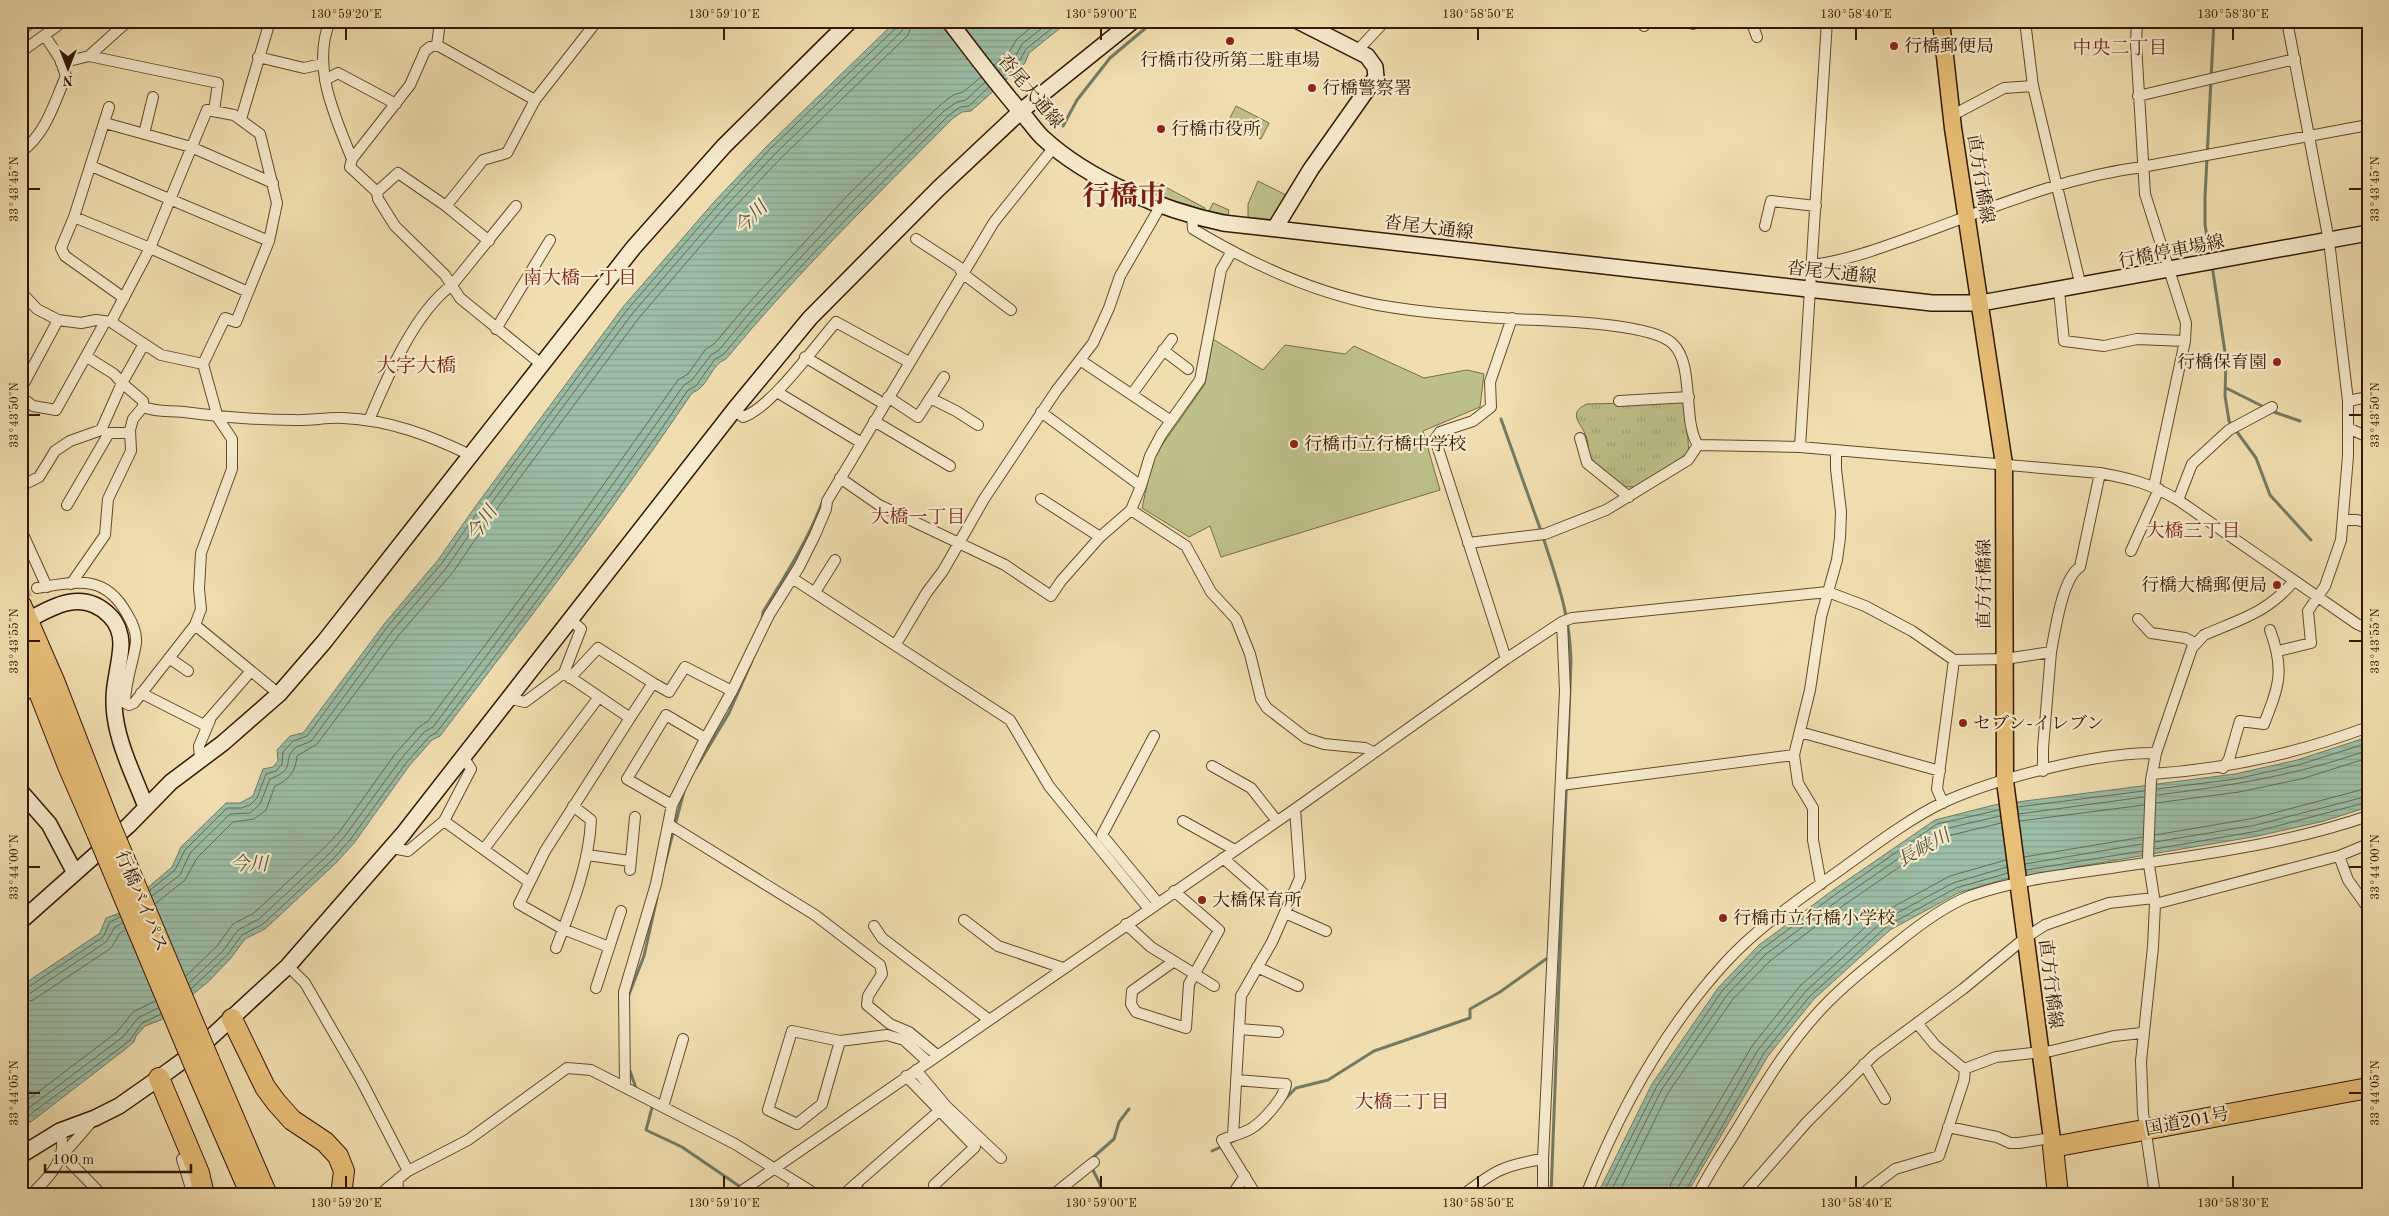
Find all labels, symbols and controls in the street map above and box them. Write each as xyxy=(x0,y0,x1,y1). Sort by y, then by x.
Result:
text: 130°59'20"E xyxy=(310,8,382,21)
text: 130°59'10"E xyxy=(688,8,760,21)
text: 130°59'00"E xyxy=(1065,8,1137,21)
text: 130°58'50"E xyxy=(1442,8,1514,21)
text: 130°58'40"E xyxy=(1820,8,1892,21)
text: 130°58'30"E xyxy=(2197,8,2269,21)
marker: 行橋市役所第二駐車場 xyxy=(1224,35,1236,47)
place label: 行橋郵便局 xyxy=(1904,36,1994,56)
district label: 中央二丁目 xyxy=(2072,38,2168,59)
marker: 行橋郵便局 xyxy=(1888,40,1900,52)
north arrow xyxy=(42,42,92,92)
street label: 沓尾大通線 xyxy=(994,50,1068,132)
place label: 行橋市役所第二駐車場 xyxy=(1140,50,1320,70)
text: N xyxy=(62,73,73,87)
place label: 行橋警察署 xyxy=(1322,78,1412,98)
marker: 行橋警察署 xyxy=(1306,82,1318,94)
place label: 行橋市役所 xyxy=(1171,119,1261,139)
marker: 行橋市役所 xyxy=(1155,123,1167,135)
street label: 直方行橋線 xyxy=(1964,133,1998,225)
text: 33°43'45"N xyxy=(8,156,21,222)
text: 33°43'45"N xyxy=(2369,156,2382,222)
district label: 行橋市 xyxy=(1082,181,1166,212)
water label: 今川 xyxy=(729,195,773,239)
street label: 沓尾大通線 xyxy=(1383,212,1475,242)
street label: 行橋停車場線 xyxy=(2116,231,2226,271)
street label: 沓尾大通線 xyxy=(1786,257,1878,287)
district label: 南大橋一丁目 xyxy=(523,267,637,289)
place label: 行橋保育園 xyxy=(2177,352,2267,372)
district label: 大字大橋 xyxy=(376,355,456,377)
marker: 行橋保育園 xyxy=(2271,356,2283,368)
text: 33°43'50"N xyxy=(8,382,21,448)
text: 33°43'50"N xyxy=(2369,382,2382,448)
place label: 行橋市立行橋中学校 xyxy=(1304,434,1466,454)
marker: 行橋市立行橋中学校 xyxy=(1288,438,1300,450)
water label: 今川 xyxy=(462,500,503,545)
district label: 大橋一丁目 xyxy=(870,506,966,528)
district label: 大橋三丁目 xyxy=(2145,520,2241,542)
street label: 直方行橋線 xyxy=(1974,539,1994,629)
place label: 行橋大橋郵便局 xyxy=(2141,575,2267,595)
marker: 行橋大橋郵便局 xyxy=(2271,579,2283,591)
text: 33°43'55"N xyxy=(8,608,21,674)
text: 33°43'55"N xyxy=(2369,608,2382,674)
place label: セブン-イレブン xyxy=(1973,714,2104,733)
marker: セブン-イレブン xyxy=(1957,717,1969,729)
water label: 長峡川 xyxy=(1894,824,1955,871)
text: 33°44'00"N xyxy=(9,834,21,900)
text: 33°44'00"N xyxy=(2370,834,2382,900)
street label: 行橋バイパス xyxy=(112,848,172,954)
water label: 今川 xyxy=(230,853,270,875)
place label: 大橋保育所 xyxy=(1212,890,1302,910)
marker: 大橋保育所 xyxy=(1196,894,1208,906)
place label: 行橋市立行橋小学校 xyxy=(1733,908,1895,928)
marker: 行橋市立行橋小学校 xyxy=(1717,912,1729,924)
street label: 直方行橋線 xyxy=(2036,938,2066,1030)
text: 33°44'05"N xyxy=(8,1060,21,1126)
text: 33°44'05"N xyxy=(2369,1060,2382,1126)
district label: 大橋二丁目 xyxy=(1354,1091,1450,1113)
street label: 国道201号 xyxy=(2143,1103,2231,1139)
scale bar xyxy=(45,1141,191,1173)
text: 100 m xyxy=(52,1153,94,1168)
text: 130°59'20"E xyxy=(310,1197,382,1210)
text: 130°59'10"E xyxy=(688,1197,760,1210)
text: 130°59'00"E xyxy=(1065,1197,1137,1210)
text: 130°58'50"E xyxy=(1442,1197,1514,1210)
text: 130°58'40"E xyxy=(1820,1197,1892,1210)
text: 130°58'30"E xyxy=(2197,1197,2269,1210)

